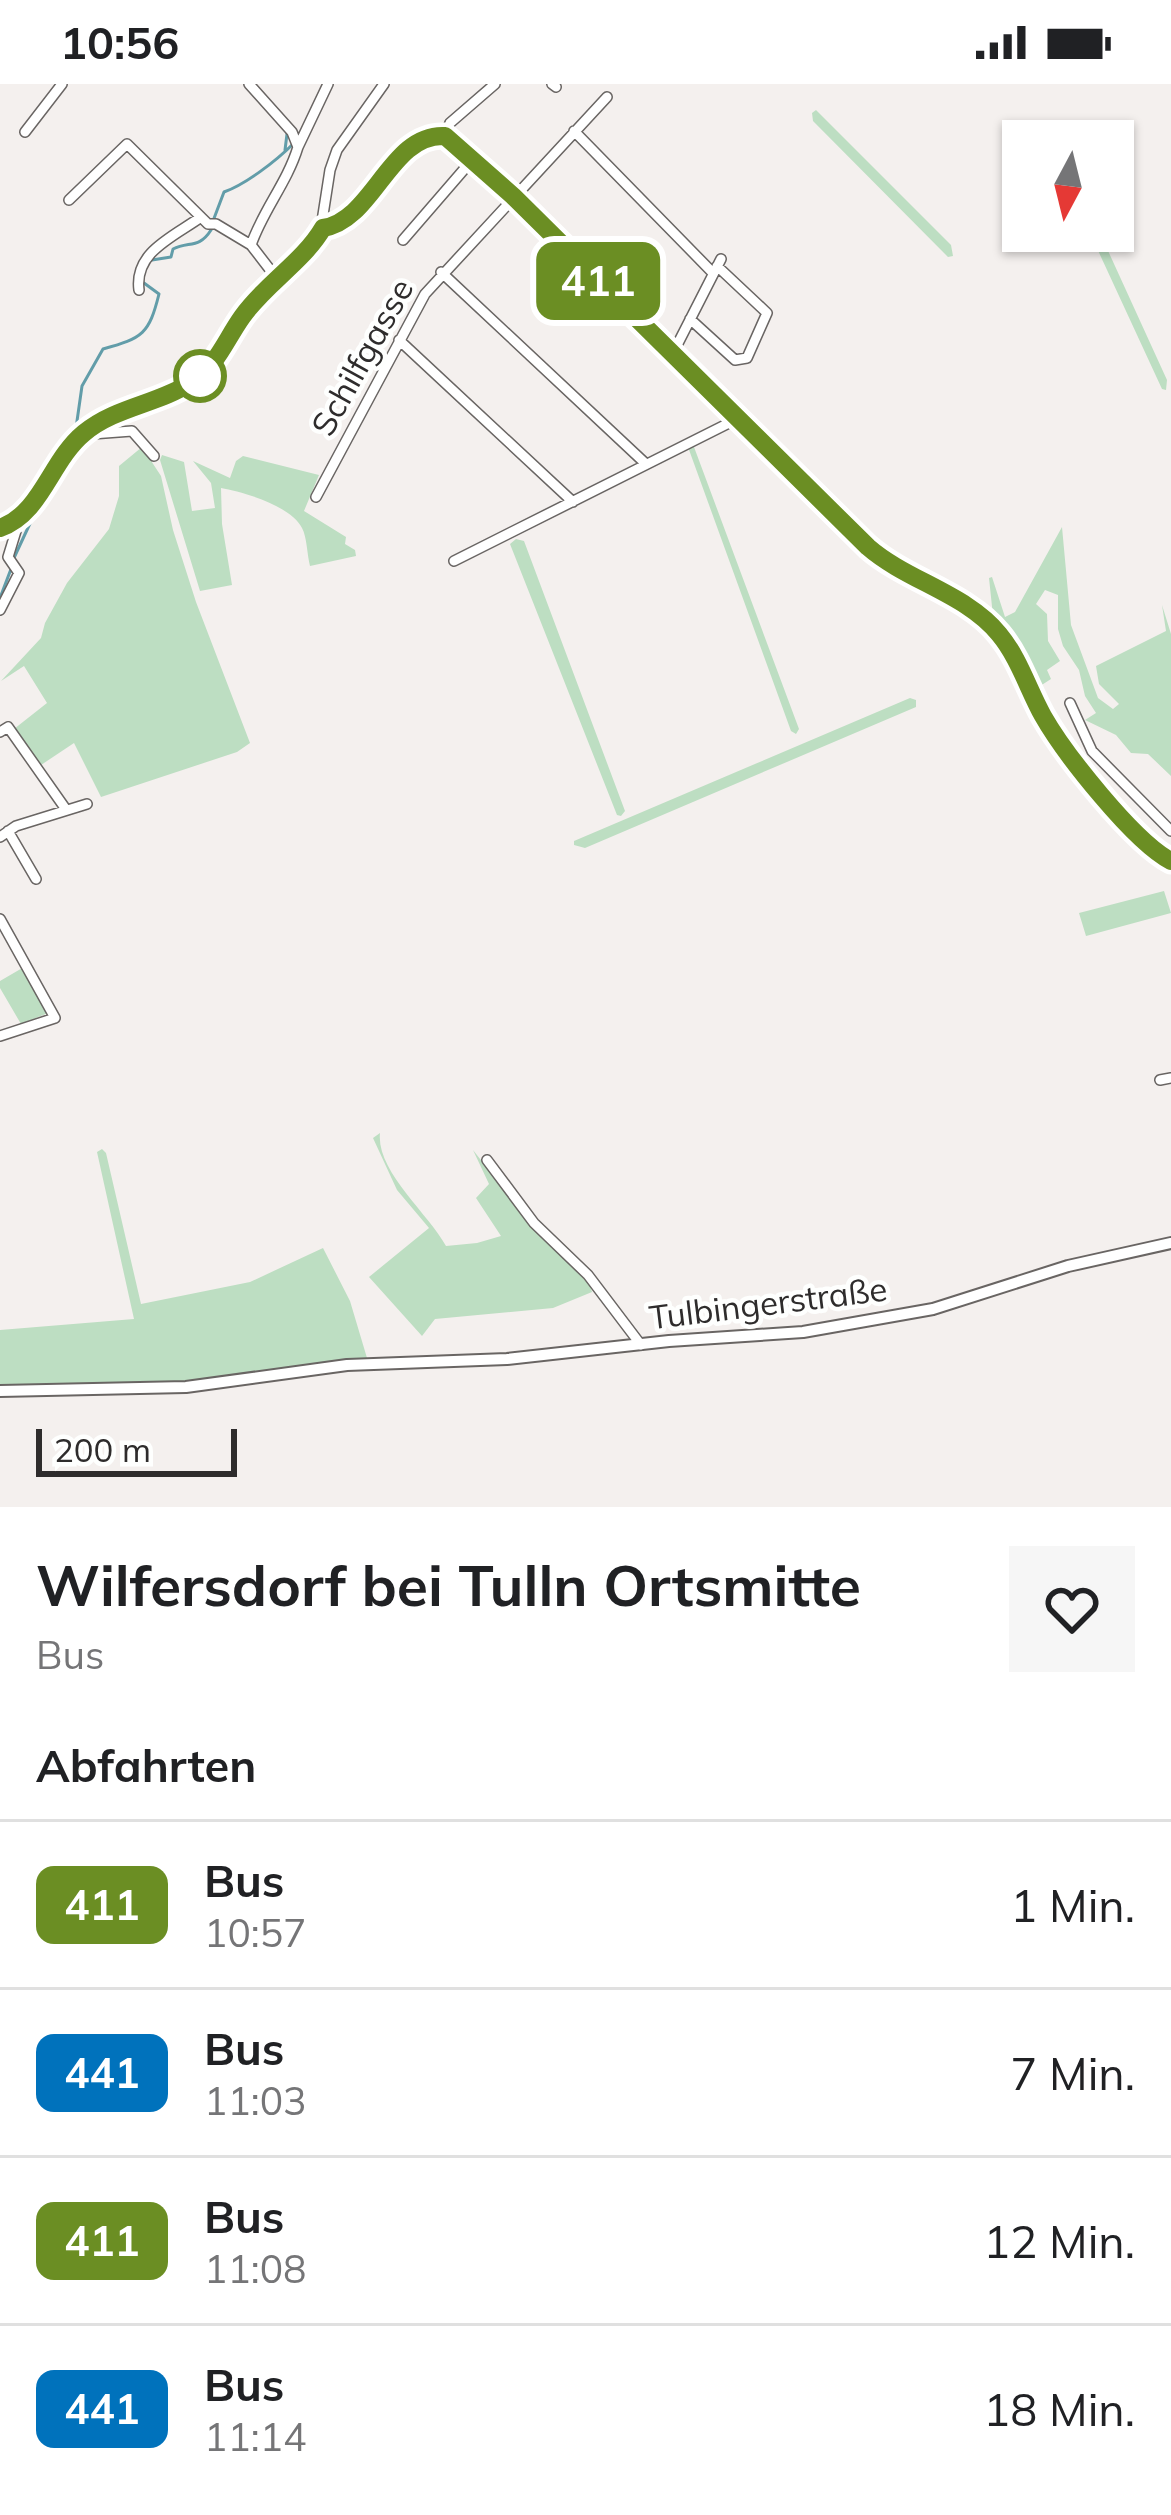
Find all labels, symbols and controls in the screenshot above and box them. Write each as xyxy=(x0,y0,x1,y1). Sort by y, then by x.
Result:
text: 10:56 xyxy=(60,14,179,70)
north arrow xyxy=(1002,120,1134,252)
map controls xyxy=(1002,120,1134,252)
line badge: 411 xyxy=(529,242,667,320)
text: 411 xyxy=(560,254,636,307)
street label: Schilfgasse xyxy=(302,271,421,442)
unlabelled marker xyxy=(175,351,225,401)
street label: Tulbingerstraße xyxy=(647,1268,889,1337)
scale bar xyxy=(36,1423,237,1476)
text: 200 m xyxy=(54,1429,151,1470)
button: heart xyxy=(1009,1546,1135,1672)
text: Wilfersdorf bei Tulln Ortsmitte xyxy=(36,1549,861,1620)
text: Bus xyxy=(36,1630,104,1679)
text: Abfahrten xyxy=(36,1737,256,1793)
text: Bus xyxy=(204,1852,284,1908)
text: 1 Min. xyxy=(1010,1877,1135,1933)
text: 411 xyxy=(64,1878,140,1931)
text: 10:57 xyxy=(204,1908,307,1957)
text: Bus xyxy=(204,2020,284,2076)
text: 7 Min. xyxy=(1010,2045,1135,2101)
text: 441 xyxy=(64,2046,140,2099)
text: 11:03 xyxy=(204,2076,307,2125)
text: Bus xyxy=(204,2188,284,2244)
text: 12 Min. xyxy=(983,2213,1135,2269)
text: 411 xyxy=(64,2214,140,2267)
text: 11:08 xyxy=(204,2244,307,2293)
text: Bus xyxy=(204,2356,284,2412)
text: 18 Min. xyxy=(983,2381,1135,2437)
text: 441 xyxy=(64,2382,140,2435)
text: 11:14 xyxy=(204,2412,307,2461)

